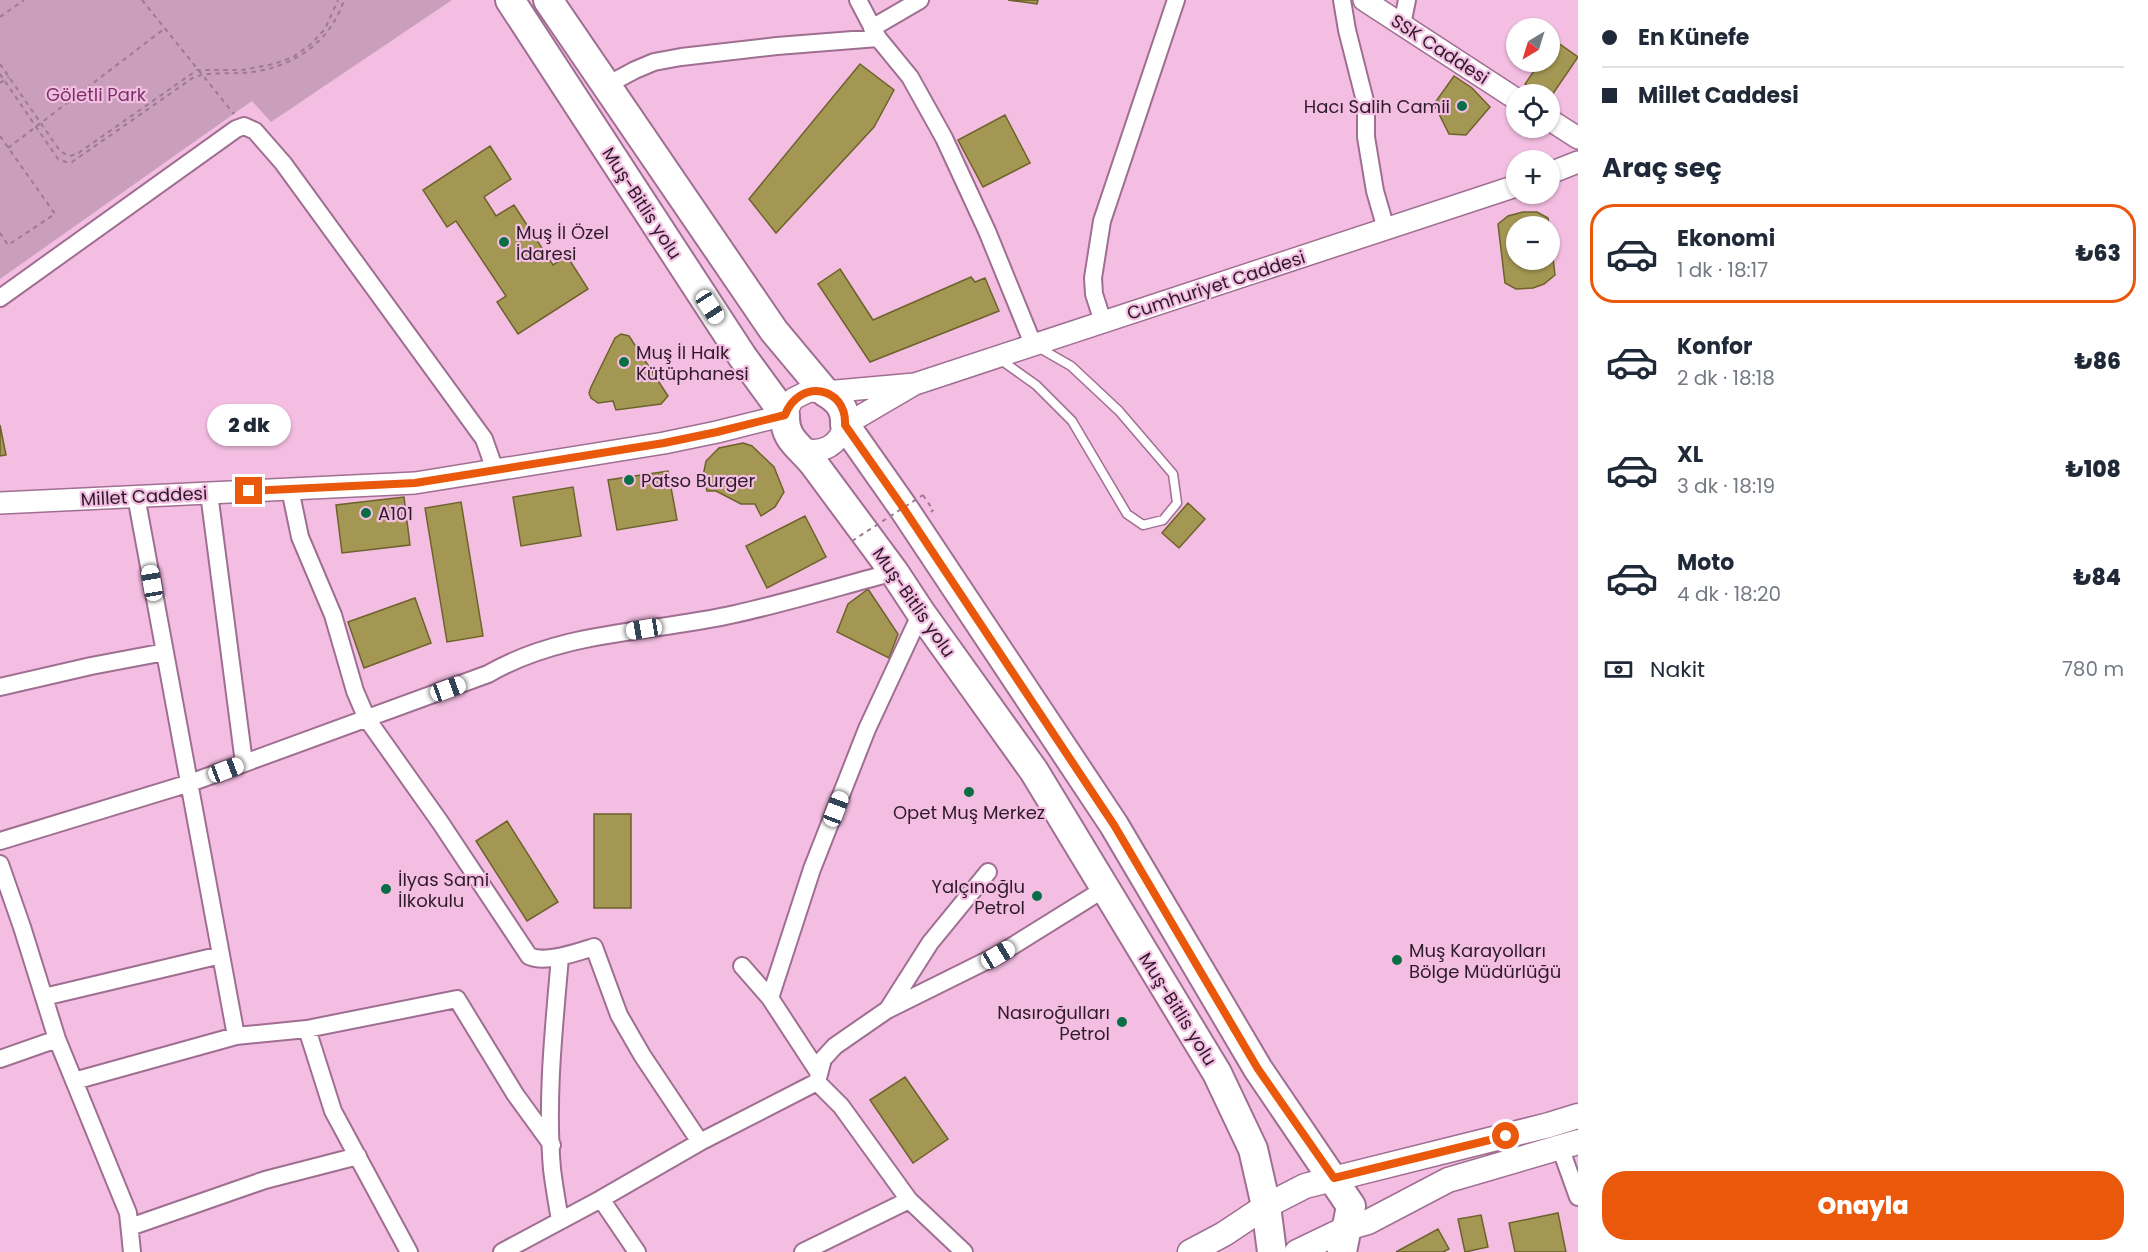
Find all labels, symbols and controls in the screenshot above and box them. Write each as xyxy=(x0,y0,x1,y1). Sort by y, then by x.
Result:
street label: SSK Caddesi xyxy=(1386,8,1494,90)
north arrow xyxy=(1506,18,1560,72)
map controls xyxy=(1506,18,1560,270)
text: En Künefe xyxy=(1638,22,1749,53)
text: Millet Caddesi xyxy=(1638,80,1799,111)
park label: Göletli Park xyxy=(46,82,147,107)
button: locate xyxy=(1506,84,1560,138)
place label: Hacı Salih Camii xyxy=(1304,94,1450,119)
marker: Hacı Salih Camii xyxy=(1455,99,1469,113)
street label: Muş-Bitlis yolu xyxy=(596,142,688,264)
text: Araç seç xyxy=(1602,149,1722,186)
button: + xyxy=(1506,150,1560,204)
button: − xyxy=(1506,216,1560,270)
place label: Muş İl Özel İdaresi xyxy=(516,220,609,266)
text: Ekonomi xyxy=(1677,223,1775,254)
icon: car xyxy=(1605,227,1659,281)
marker: Muş İl Özel İdaresi xyxy=(497,235,511,249)
text: ₺63 xyxy=(2075,238,2121,269)
street label: Cumhuriyet Caddesi xyxy=(1124,244,1308,326)
text: 1 dk · 18:17 xyxy=(1677,256,1768,284)
car xyxy=(693,287,727,327)
text: Konfor xyxy=(1677,331,1753,362)
icon: car xyxy=(1605,335,1659,389)
place label: Muş İl Halk Kütüphanesi xyxy=(636,340,749,386)
text: ₺86 xyxy=(2074,346,2121,377)
marker: Muş İl Halk Kütüphanesi xyxy=(617,355,631,369)
text: 2 dk · 18:18 xyxy=(1677,364,1775,392)
callout: 2 dk xyxy=(207,404,291,446)
text: 2 dk xyxy=(228,411,270,439)
text: XL xyxy=(1677,439,1703,470)
icon: car xyxy=(1605,443,1659,497)
text: ₺108 xyxy=(2065,454,2121,485)
place label: Patso Burger xyxy=(641,468,755,493)
text: 3 dk · 18:19 xyxy=(1677,472,1775,500)
marker: Patso Burger xyxy=(622,473,636,487)
route end xyxy=(235,477,262,504)
street label: Millet Caddesi xyxy=(80,480,208,512)
place label: A101 xyxy=(378,501,413,526)
marker: A101 xyxy=(359,506,373,520)
street label: Muş-Bitlis yolu xyxy=(867,542,961,662)
text: Moto xyxy=(1677,547,1734,578)
icon: car xyxy=(1605,551,1659,605)
text: ₺84 xyxy=(2073,562,2121,593)
car xyxy=(140,564,164,602)
text: 4 dk · 18:20 xyxy=(1677,580,1781,608)
car xyxy=(625,617,663,641)
icon: cash xyxy=(1602,653,1635,686)
text: Nakit xyxy=(1650,654,1705,685)
text: 780 m xyxy=(2062,655,2124,683)
car xyxy=(428,674,468,704)
car xyxy=(206,755,246,785)
marker: Opet Muş Merkez xyxy=(962,785,976,799)
car xyxy=(821,789,851,829)
place label: Opet Muş Merkez xyxy=(893,800,1045,825)
place label: İlyas Sami İlkokulu xyxy=(398,867,489,913)
place label: Yalçınoğlu Petrol xyxy=(931,874,1025,920)
marker: İlyas Sami İlkokulu xyxy=(379,882,393,896)
marker: Yalçınoğlu Petrol xyxy=(1030,889,1044,903)
car xyxy=(978,938,1018,972)
place label: Muş Karayolları Bölge Müdürlüğü xyxy=(1409,938,1561,984)
street label: Muş-Bitlis yolu xyxy=(1133,948,1223,1070)
marker: Muş Karayolları Bölge Müdürlüğü xyxy=(1390,953,1404,967)
place label: Nasıroğulları Petrol xyxy=(997,1000,1110,1046)
marker: Nasıroğulları Petrol xyxy=(1115,1015,1129,1029)
route start xyxy=(1492,1122,1519,1149)
button: Onayla xyxy=(1602,1171,2124,1240)

